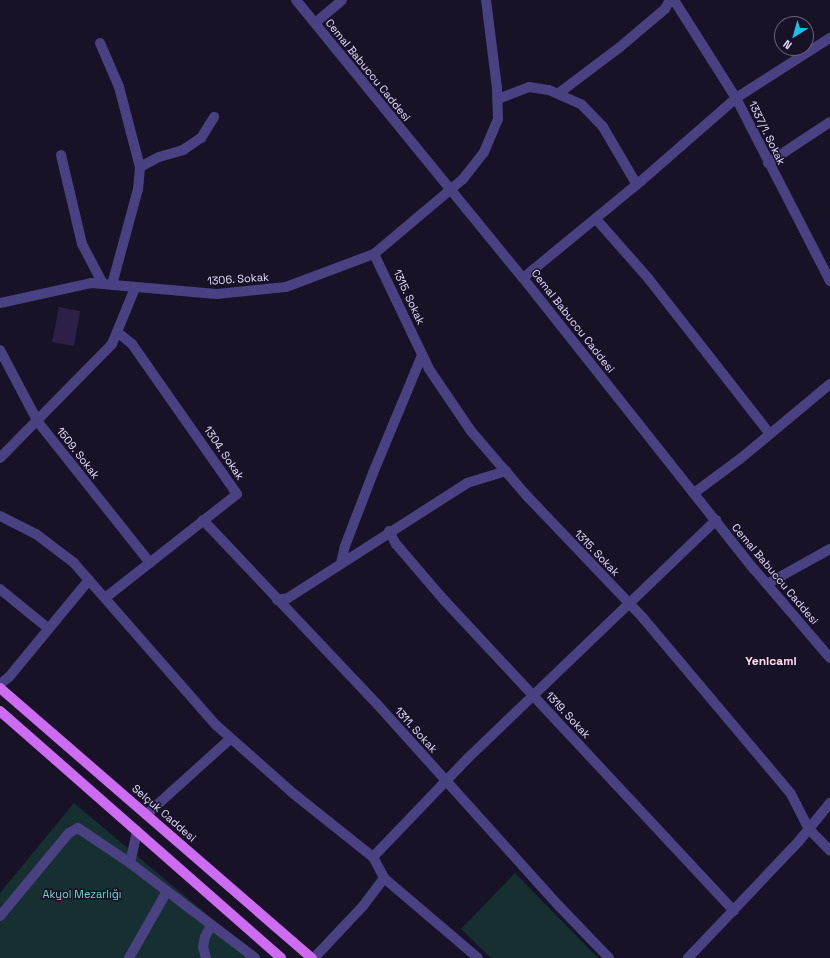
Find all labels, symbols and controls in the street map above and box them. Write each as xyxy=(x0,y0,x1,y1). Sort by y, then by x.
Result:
street label: Cemal Babuccu Caddesi xyxy=(323,16,413,124)
north arrow xyxy=(774,16,814,56)
text: N xyxy=(780,37,795,53)
street label: 1337/1. Sokak xyxy=(746,99,788,167)
street label: 1315. Sokak xyxy=(390,267,428,327)
street label: Cemal Babuccu Caddesi xyxy=(529,267,617,375)
street label: 1306. Sokak xyxy=(207,270,269,288)
street label: 1304. Sokak xyxy=(201,423,247,483)
street label: 1509. Sokak xyxy=(54,424,102,482)
street label: Cemal Babuccu Caddesi xyxy=(729,521,821,627)
street label: 1315. Sokak xyxy=(572,527,622,579)
district label: Yenicami xyxy=(745,655,797,669)
street label: 1319. Sokak xyxy=(543,689,593,741)
street label: 1311. Sokak xyxy=(392,704,440,756)
street label: Selçuk Caddesi xyxy=(129,782,199,844)
park label: Akyol Mezarlığı xyxy=(42,887,122,901)

